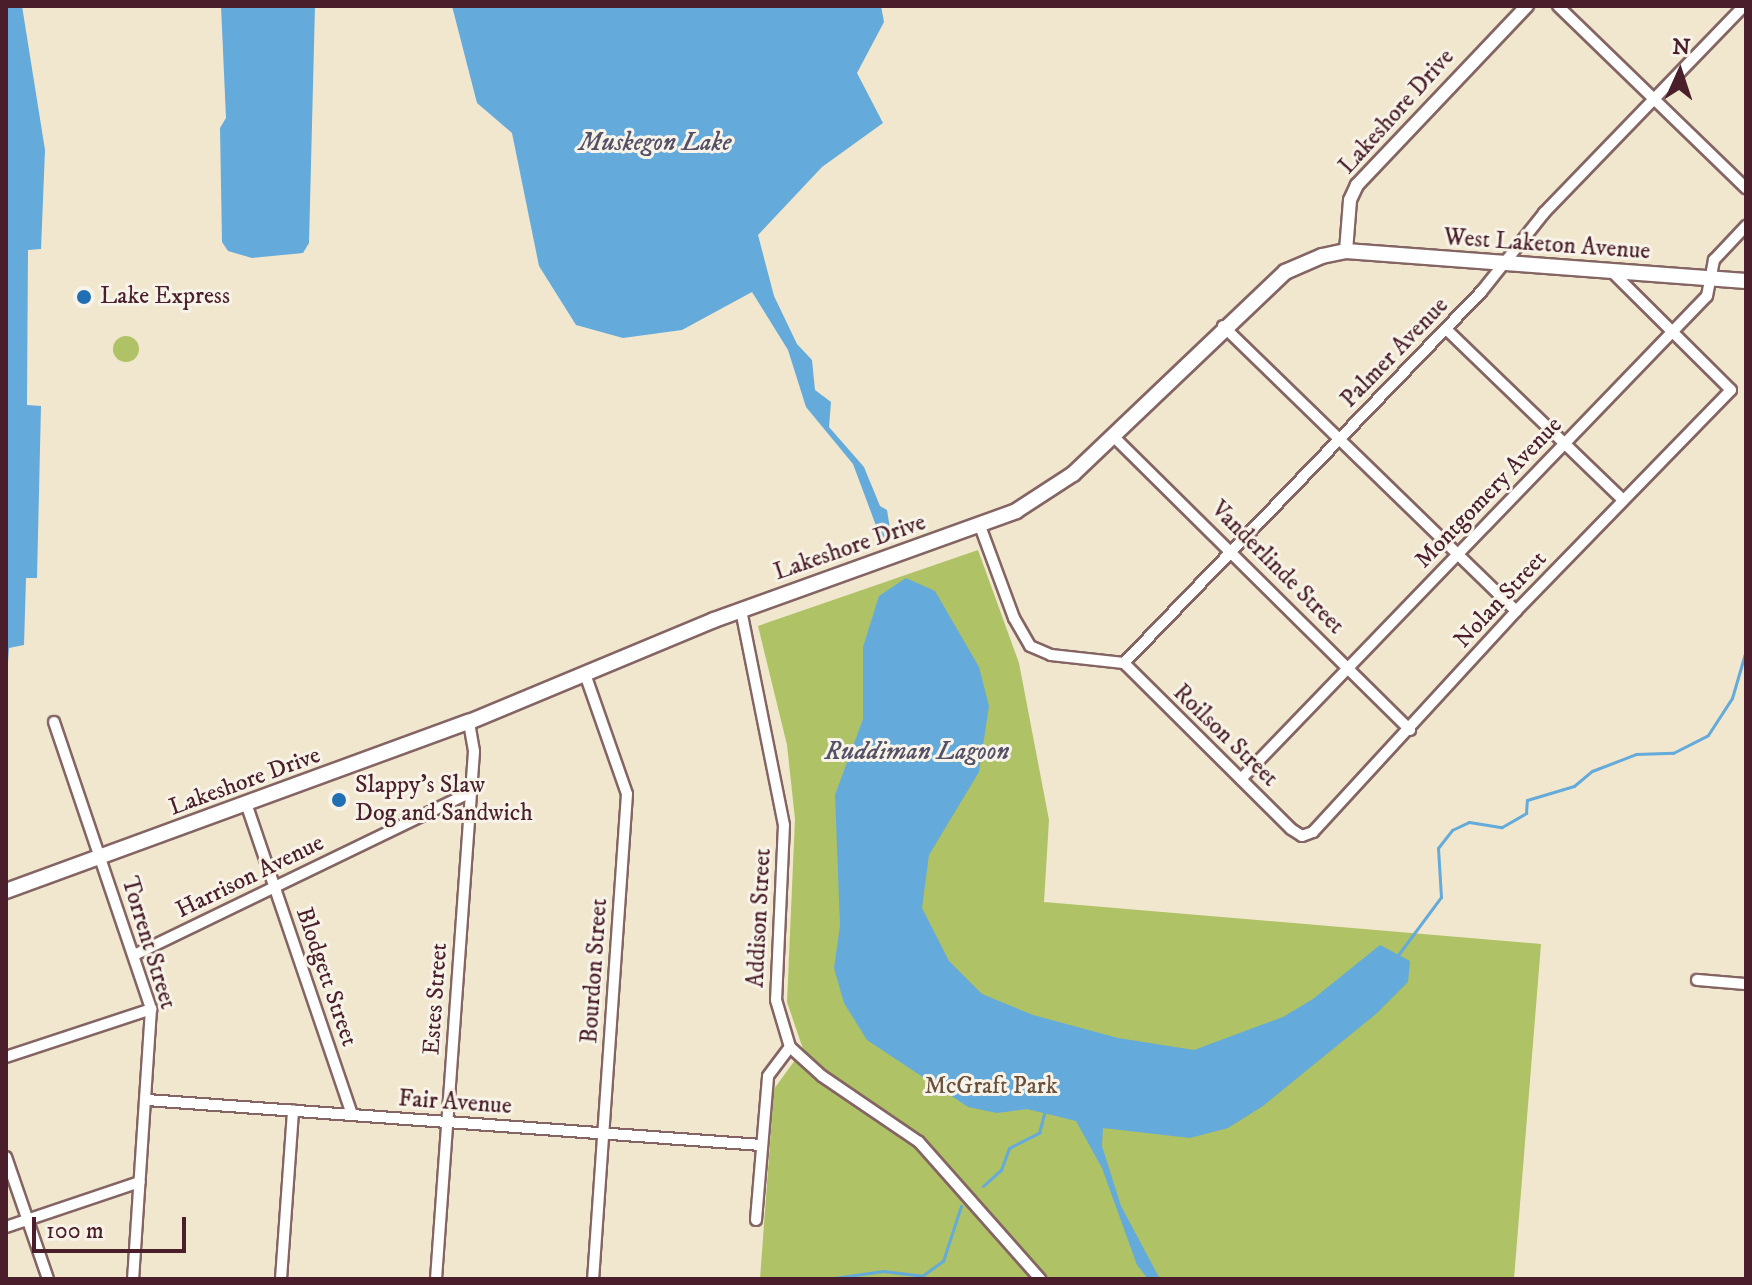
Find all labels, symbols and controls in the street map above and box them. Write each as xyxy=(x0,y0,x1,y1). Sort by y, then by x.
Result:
north arrow xyxy=(1640,32,1720,112)
text: N xyxy=(1672,34,1691,61)
street label: Lakeshore Drive xyxy=(1333,43,1461,181)
water label: Muskegon Lake xyxy=(579,127,731,159)
street label: West Laketon Avenue xyxy=(1443,223,1651,267)
place label: Lake Express xyxy=(100,283,230,311)
marker: Lake Express xyxy=(75,288,93,306)
street label: Palmer Avenue xyxy=(1335,292,1455,414)
street label: Montgomery Avenue xyxy=(1409,411,1569,575)
street label: Vanderlinde Street xyxy=(1204,495,1350,641)
street label: Lakeshore Drive xyxy=(770,509,930,587)
street label: Nolan Street xyxy=(1449,545,1553,655)
street label: Roilson Street xyxy=(1166,679,1284,793)
water label: Ruddiman Lagoon xyxy=(824,736,1010,768)
street label: Lakeshore Drive xyxy=(166,741,324,823)
place label: Slappy’s Slaw Dog and Sandwich xyxy=(355,772,533,828)
marker: Slappy’s Slaw Dog and Sandwich xyxy=(330,791,348,809)
street label: Harrison Avenue xyxy=(171,829,329,925)
street label: Addison Street xyxy=(742,848,778,988)
street label: Torrent Street xyxy=(114,873,182,1013)
street label: Bourdon Street xyxy=(576,897,614,1045)
street label: Blodgett Street xyxy=(289,904,363,1050)
street label: Estes Street xyxy=(418,942,454,1056)
park label: McGraft Park xyxy=(924,1073,1058,1101)
street label: Fair Avenue xyxy=(397,1085,513,1121)
scale bar xyxy=(36,1201,190,1251)
text: 100 m xyxy=(46,1216,104,1246)

